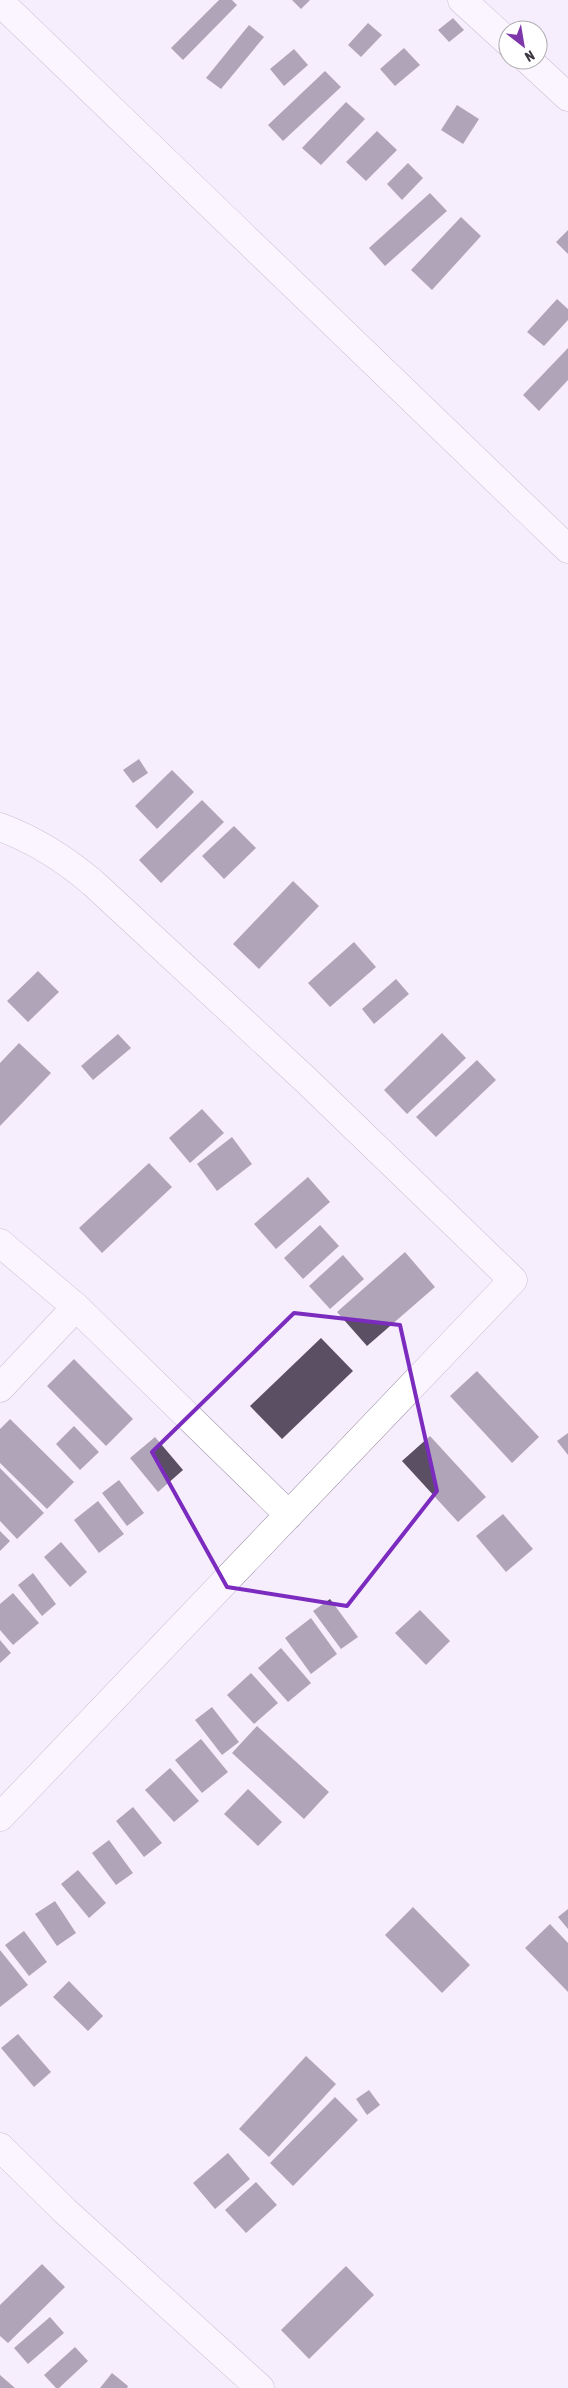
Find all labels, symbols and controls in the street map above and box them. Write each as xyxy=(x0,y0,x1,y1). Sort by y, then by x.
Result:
north arrow xyxy=(498,20,548,70)
text: N xyxy=(522,47,537,65)

